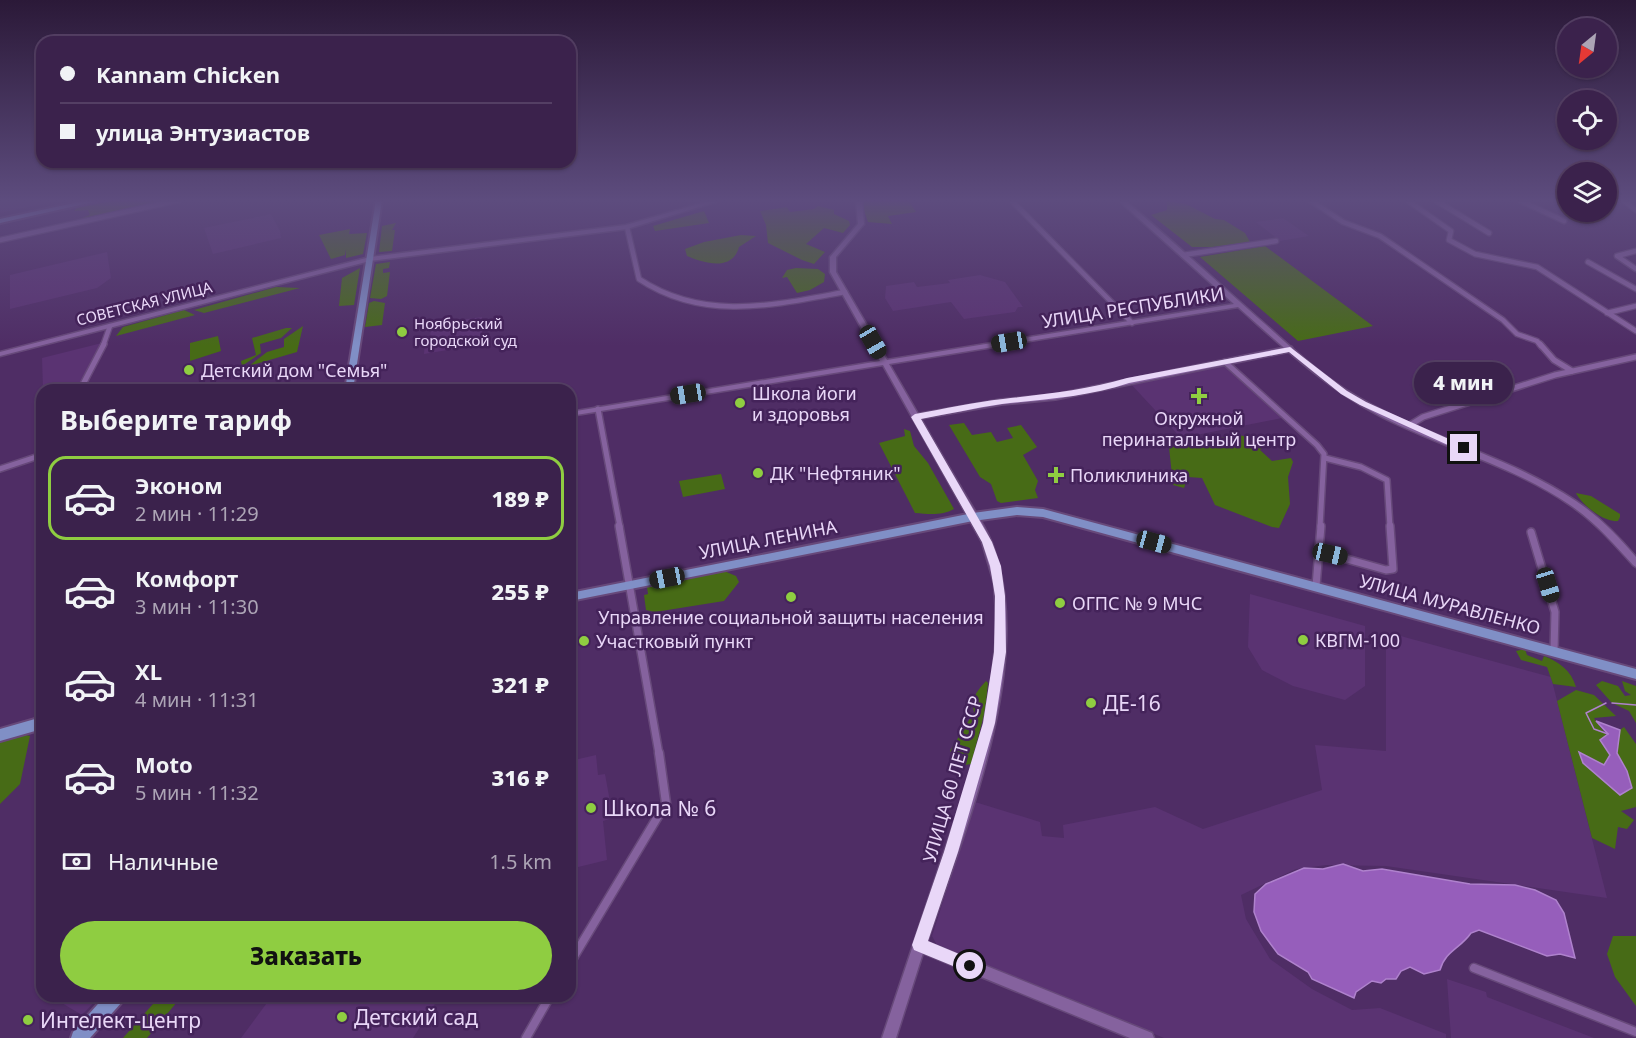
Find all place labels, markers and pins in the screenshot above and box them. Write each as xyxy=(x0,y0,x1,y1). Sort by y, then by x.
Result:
place label: Ноябрьский городской суд xyxy=(414,313,517,350)
marker: Ноябрьский городской суд xyxy=(395,325,409,339)
place label: Детский дом "Семья" xyxy=(201,358,387,382)
marker: Детский дом "Семья" xyxy=(182,363,196,377)
place label: Школа йоги и здоровья xyxy=(752,381,857,426)
marker: Окружной перинатальный центр xyxy=(1190,387,1208,405)
marker: Школа йоги и здоровья xyxy=(733,396,747,410)
place label: Окружной перинатальный центр xyxy=(1102,406,1296,451)
place label: ДК "Нефтяник" xyxy=(770,461,901,485)
place label: Поликлиника xyxy=(1070,463,1188,487)
marker: ДК "Нефтяник" xyxy=(751,466,765,480)
marker: Поликлиника xyxy=(1047,466,1065,484)
marker: Управление социальной защиты населения xyxy=(784,590,798,604)
place label: ОГПС № 9 МЧС xyxy=(1072,591,1202,615)
marker: ОГПС № 9 МЧС xyxy=(1053,596,1067,610)
place label: Управление социальной защиты населения xyxy=(598,605,984,629)
place label: КВГМ-100 xyxy=(1315,628,1400,652)
place label: Участковый пункт xyxy=(596,629,754,653)
marker: КВГМ-100 xyxy=(1296,633,1310,647)
marker: Участковый пункт xyxy=(577,634,591,648)
place label: ДЕ-16 xyxy=(1103,689,1161,717)
marker: ДЕ-16 xyxy=(1084,696,1098,710)
place label: Школа № 6 xyxy=(603,794,716,822)
marker: Школа № 6 xyxy=(584,801,598,815)
place label: Детский сад xyxy=(354,1003,478,1031)
place label: Интелект-центр xyxy=(40,1006,201,1034)
marker: Детский сад xyxy=(335,1010,349,1024)
marker: Интелект-центр xyxy=(21,1013,35,1027)

